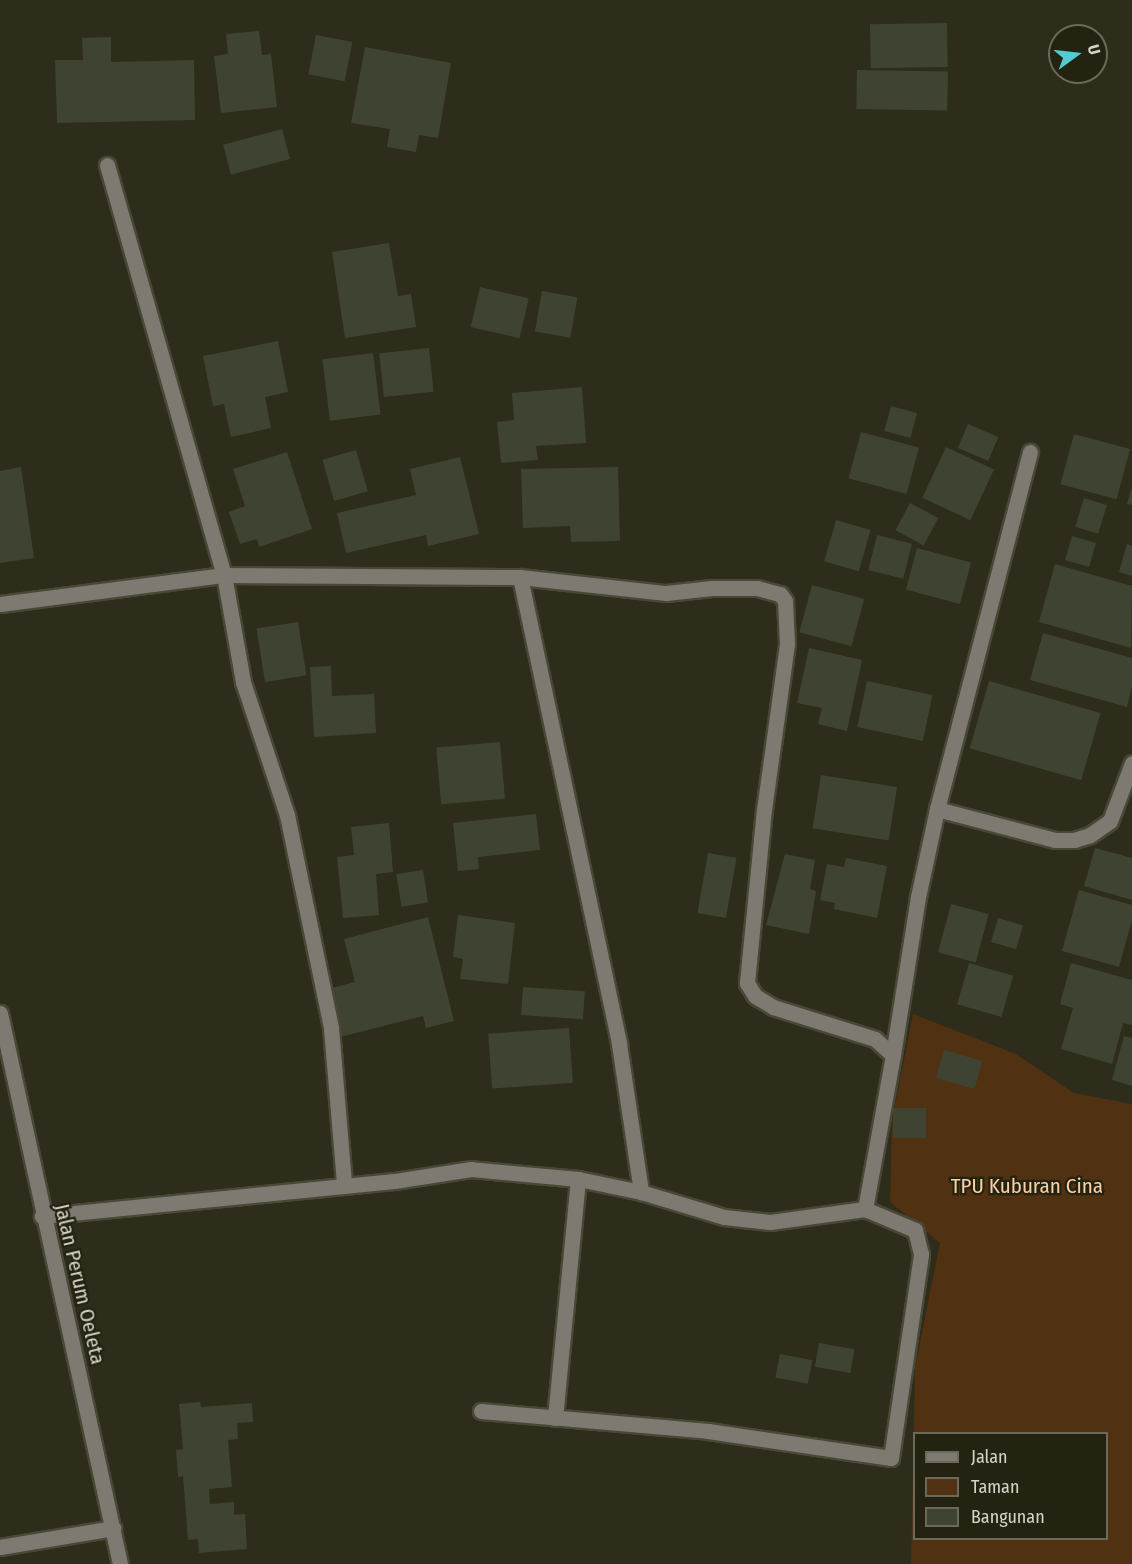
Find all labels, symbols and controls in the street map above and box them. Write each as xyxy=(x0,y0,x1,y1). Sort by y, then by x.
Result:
north arrow xyxy=(1048,24,1108,84)
text: U xyxy=(1084,43,1104,57)
park label: TPU Kuburan Cina xyxy=(951,1173,1103,1199)
street label: Jalan Perum Oeleta xyxy=(49,1201,111,1367)
legend xyxy=(913,1432,1108,1540)
text: Jalan xyxy=(971,1446,1008,1468)
text: Taman xyxy=(971,1476,1019,1498)
text: Bangunan xyxy=(971,1506,1045,1528)

